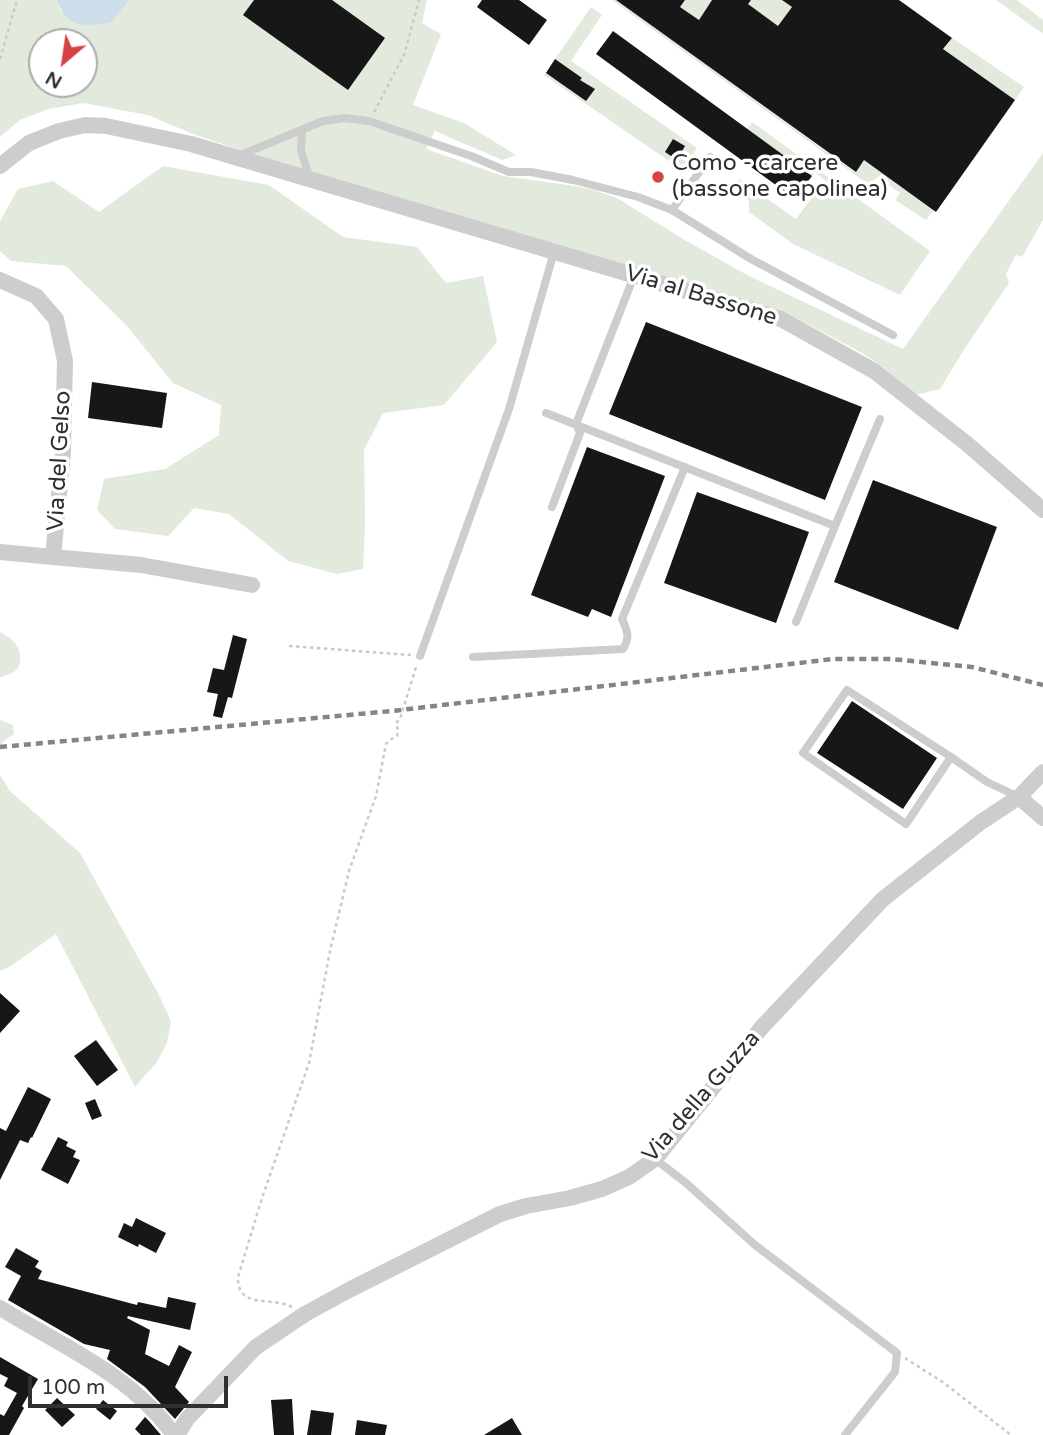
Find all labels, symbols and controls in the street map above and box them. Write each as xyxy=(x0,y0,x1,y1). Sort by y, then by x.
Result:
north arrow xyxy=(28,28,98,98)
text: N xyxy=(42,66,66,93)
place label: Como - carcere (bassone capolinea) xyxy=(672,150,887,204)
marker: Como - carcere (bassone capolinea) xyxy=(650,169,666,185)
street label: Via al Bassone xyxy=(622,260,780,332)
street label: Via del Gelso xyxy=(43,390,77,532)
street label: Via della Guzza xyxy=(637,1025,767,1169)
scale bar xyxy=(32,1362,231,1406)
text: 100 m xyxy=(41,1375,105,1400)

